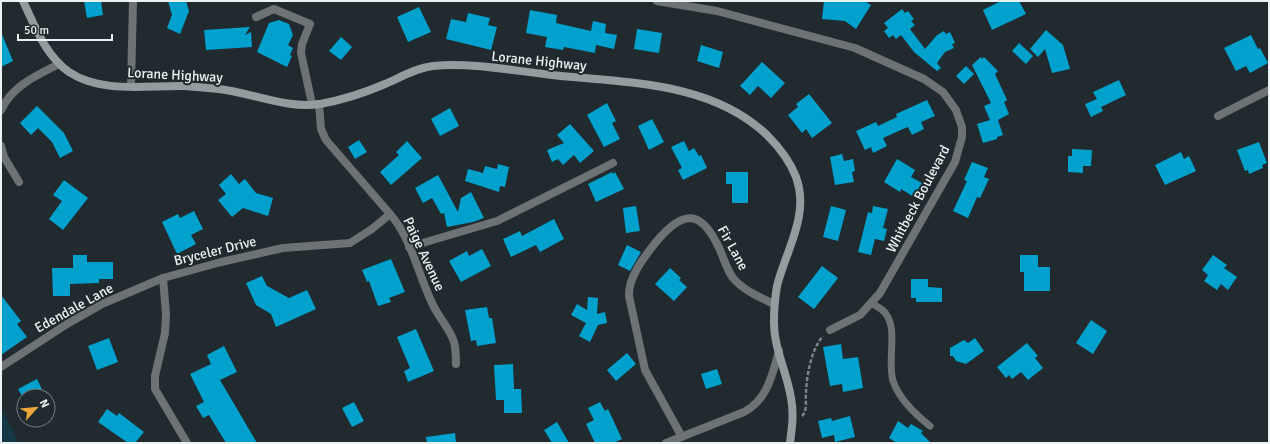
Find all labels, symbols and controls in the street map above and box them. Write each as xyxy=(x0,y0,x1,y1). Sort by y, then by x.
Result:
scale bar xyxy=(18,16,112,42)
text: 50 m xyxy=(24,23,49,38)
street label: Lorane Highway xyxy=(491,48,588,74)
street label: Lorane Highway xyxy=(127,64,224,86)
street label: Whitbeck Boulevard xyxy=(882,142,954,256)
street label: Paige Avenue xyxy=(399,214,449,294)
street label: Fir Lane xyxy=(714,223,752,273)
street label: Bryceler Drive xyxy=(172,233,258,269)
street label: Edendale Lane xyxy=(32,279,116,337)
north arrow xyxy=(16,388,56,428)
text: N xyxy=(37,397,52,410)

